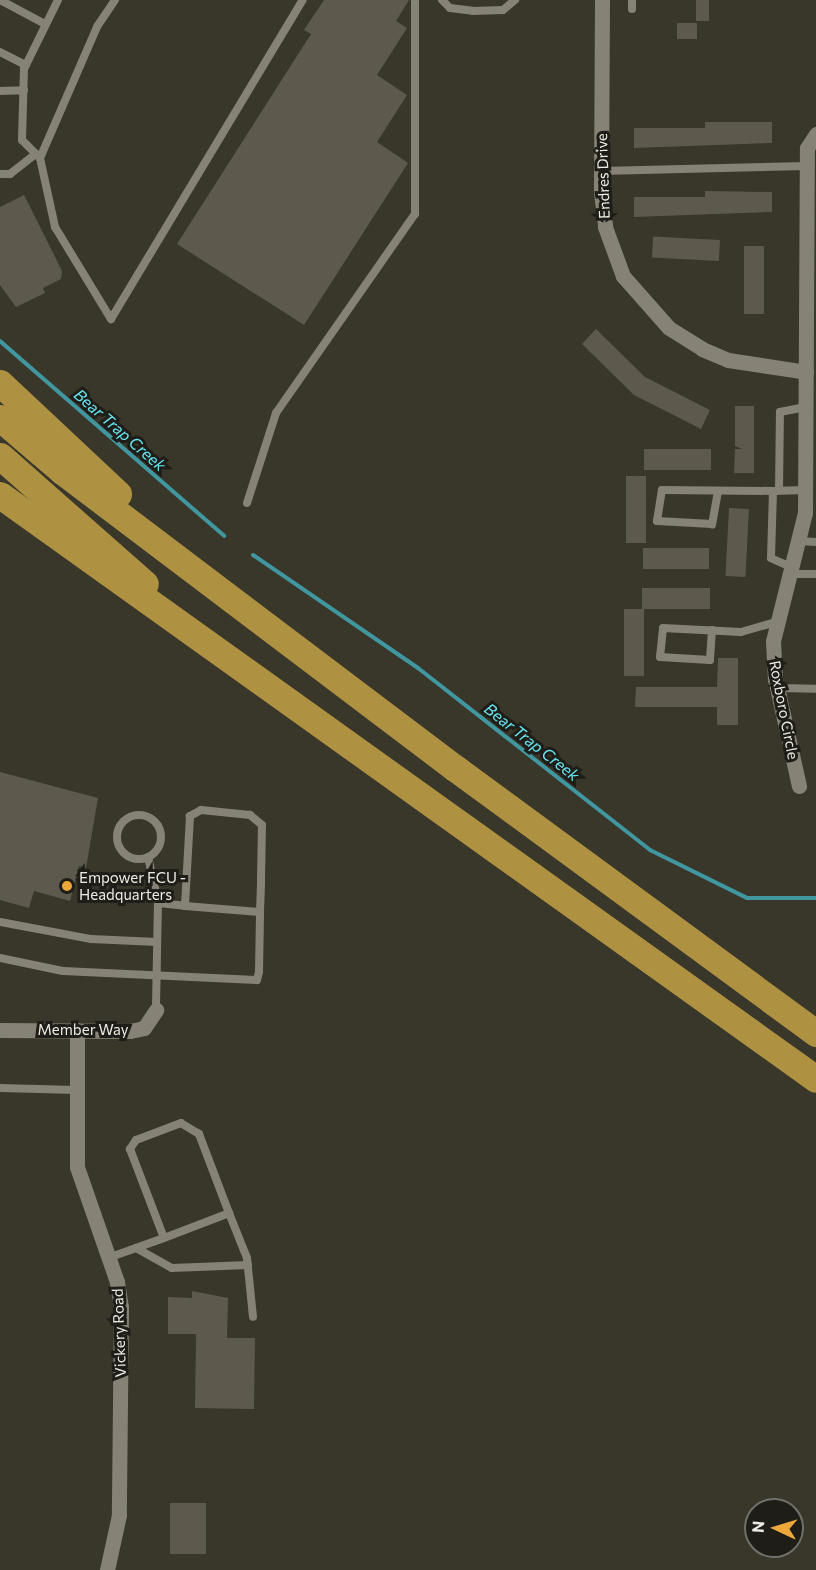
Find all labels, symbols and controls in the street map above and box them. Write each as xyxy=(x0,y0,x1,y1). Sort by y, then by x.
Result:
street label: Endres Drive xyxy=(593,133,613,219)
water label: Bear Trap Creek xyxy=(70,385,170,475)
street label: Roxboro Circle xyxy=(766,659,802,761)
water label: Bear Trap Creek xyxy=(481,699,583,785)
place label: Empower FCU - Headquarters xyxy=(79,868,186,903)
marker: Empower FCU - Headquarters xyxy=(60,879,74,893)
street label: Member Way xyxy=(38,1021,128,1039)
street label: Vickery Road xyxy=(108,1288,130,1378)
north arrow xyxy=(744,1498,804,1558)
text: N xyxy=(748,1520,767,1533)

